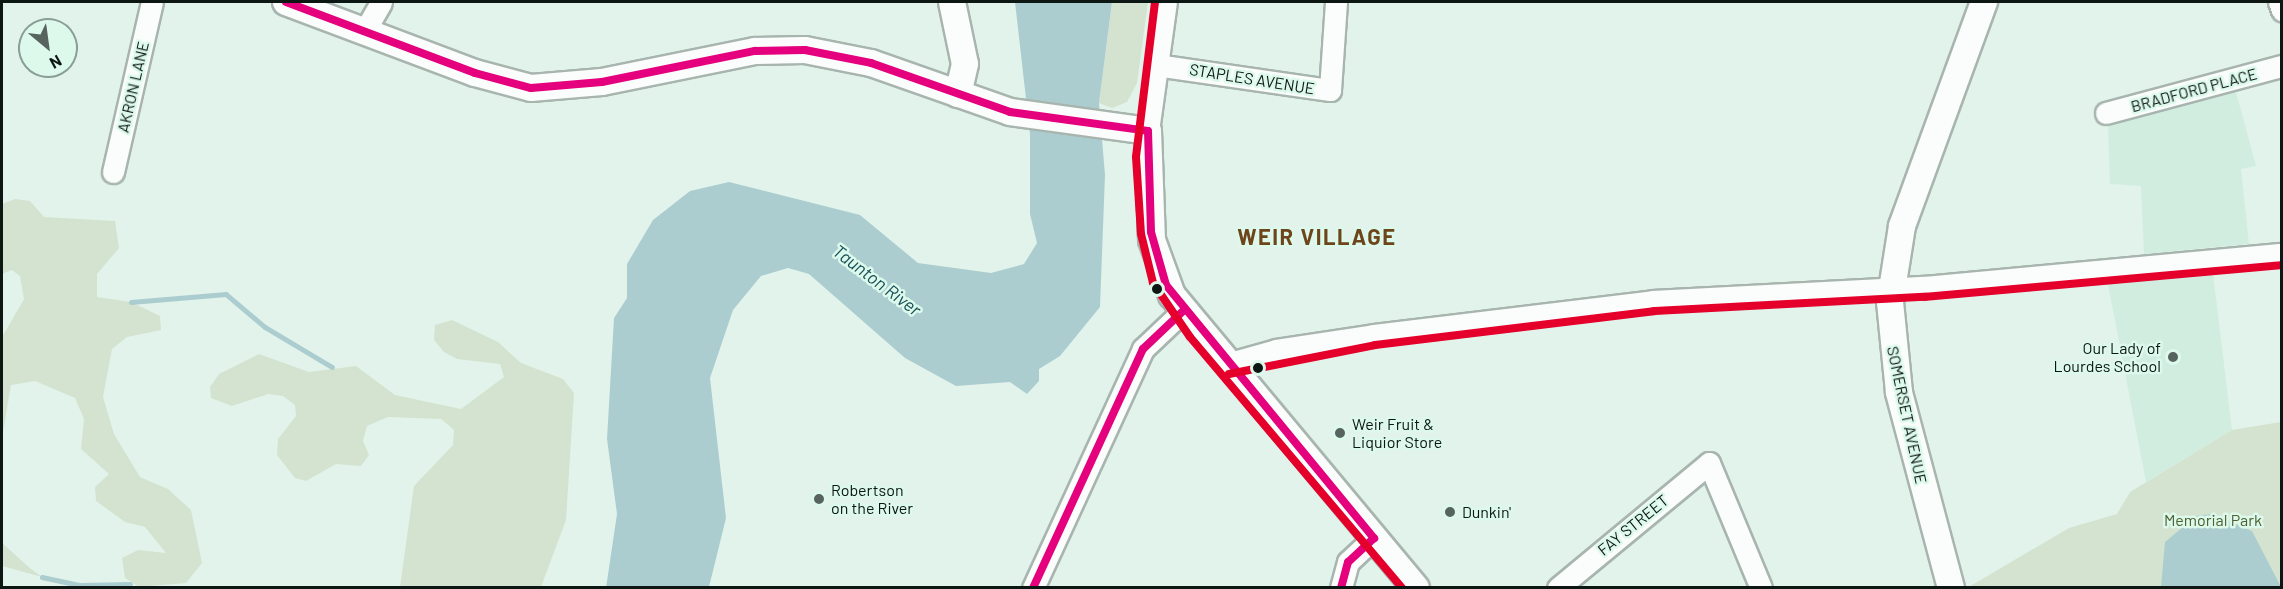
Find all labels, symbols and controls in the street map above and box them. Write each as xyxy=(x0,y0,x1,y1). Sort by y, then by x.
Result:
north arrow xyxy=(18,18,78,78)
street label: AKRON LANE xyxy=(113,40,153,134)
text: N xyxy=(47,52,65,73)
street label: STAPLES AVENUE xyxy=(1188,60,1316,98)
street label: BRADFORD PLACE xyxy=(2129,64,2259,116)
district label: WEIR VILLAGE xyxy=(1237,224,1397,250)
water label: Taunton River xyxy=(829,240,925,320)
unlabelled marker xyxy=(1151,283,1163,295)
place label: Our Lady of Lourdes School xyxy=(2054,338,2161,376)
street label: SOMERSET AVENUE xyxy=(1883,344,1931,486)
marker: Our Lady of Lourdes School xyxy=(2166,350,2180,364)
unlabelled marker xyxy=(1252,362,1264,374)
place label: Weir Fruit & Liquior Store xyxy=(1352,414,1442,452)
marker: Weir Fruit & Liquior Store xyxy=(1333,426,1347,440)
place label: Robertson on the River xyxy=(831,480,913,518)
street label: FAY STREET xyxy=(1594,491,1672,559)
marker: Robertson on the River xyxy=(812,492,826,506)
place label: Dunkin' xyxy=(1462,502,1511,522)
marker: Dunkin' xyxy=(1443,505,1457,519)
park label: Memorial Park xyxy=(2164,510,2262,530)

